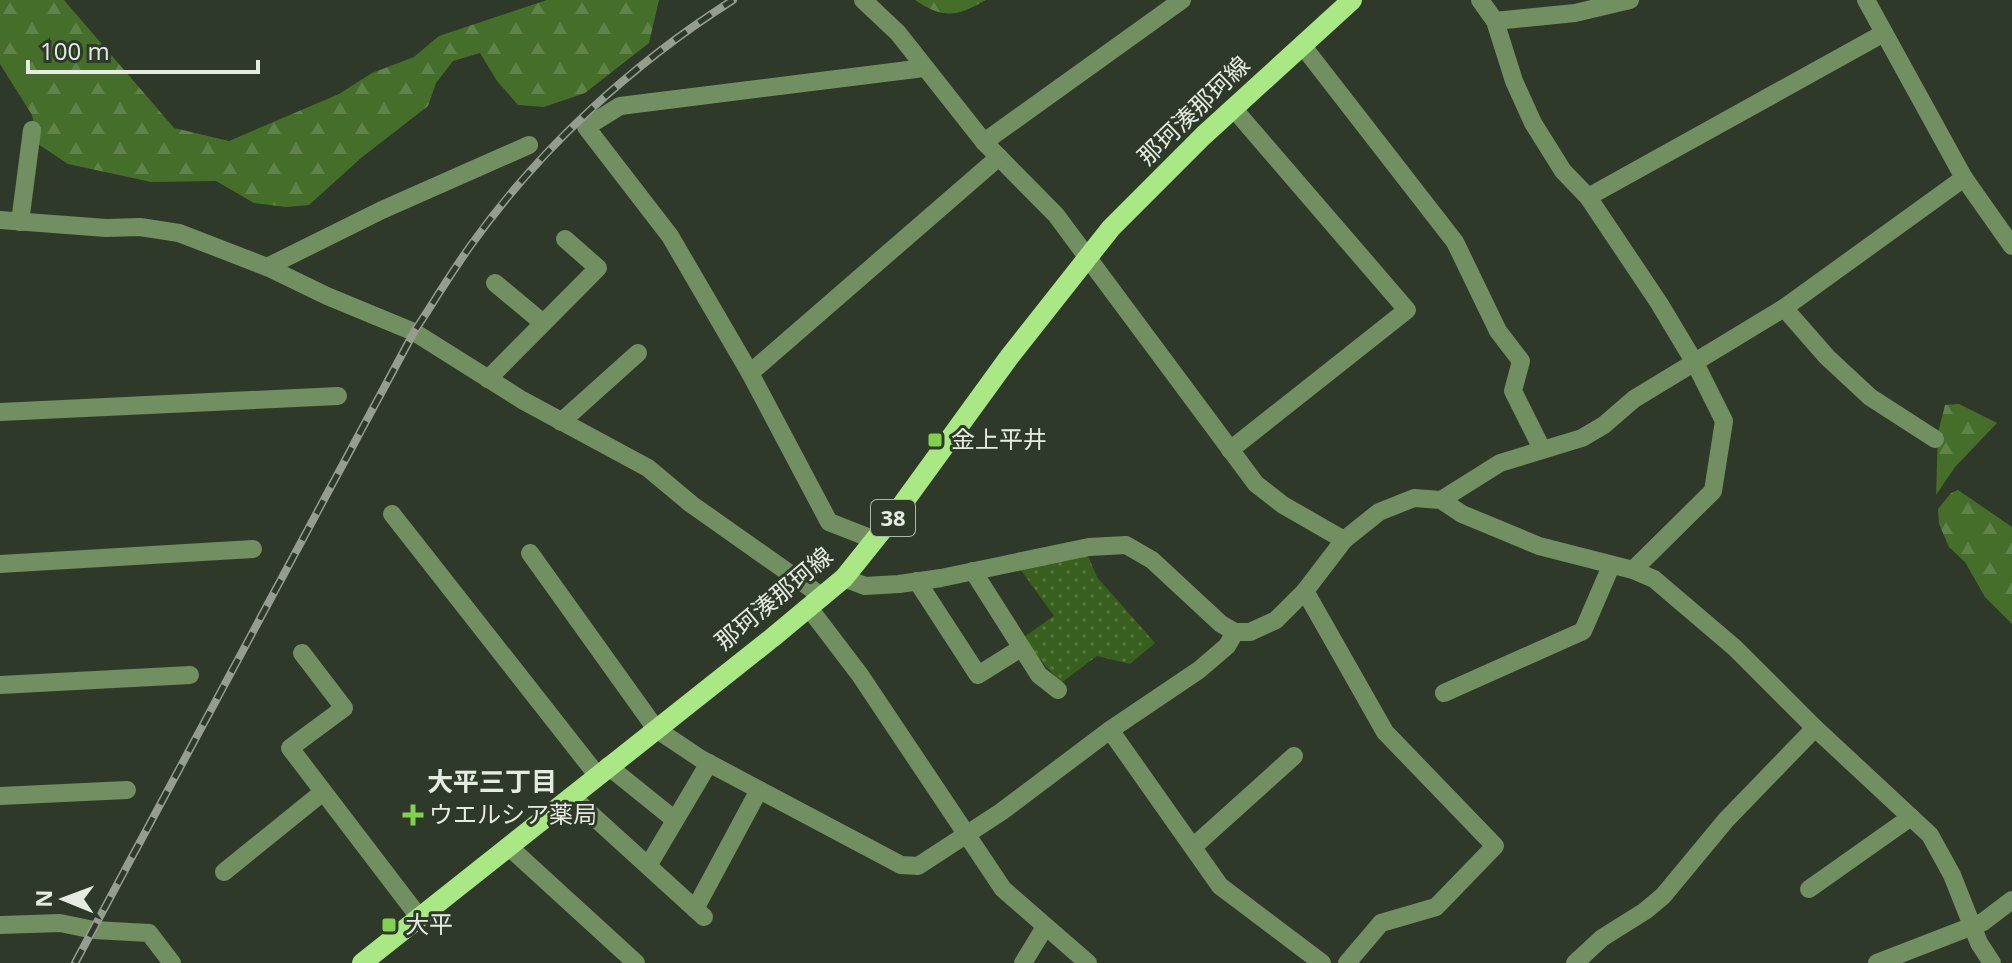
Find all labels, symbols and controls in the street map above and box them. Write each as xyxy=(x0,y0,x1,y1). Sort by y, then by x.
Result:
scale bar xyxy=(28,24,258,74)
text: 100 m xyxy=(40,34,110,67)
street label: 那珂湊那珂線 xyxy=(1130,48,1256,172)
place label: 金上平井 xyxy=(951,422,1047,455)
marker: 金上平井 xyxy=(926,431,944,449)
road number: 38 xyxy=(871,500,915,536)
street label: 那珂湊那珂線 xyxy=(707,539,839,657)
district label: 大平三丁目 xyxy=(427,763,557,799)
place label: ウエルシア薬局 xyxy=(429,797,597,830)
marker: ウエルシア薬局 xyxy=(404,806,422,824)
north arrow xyxy=(24,859,104,939)
text: N xyxy=(28,889,58,908)
place label: 大平 xyxy=(405,907,453,940)
marker: 大平 xyxy=(380,916,398,934)

